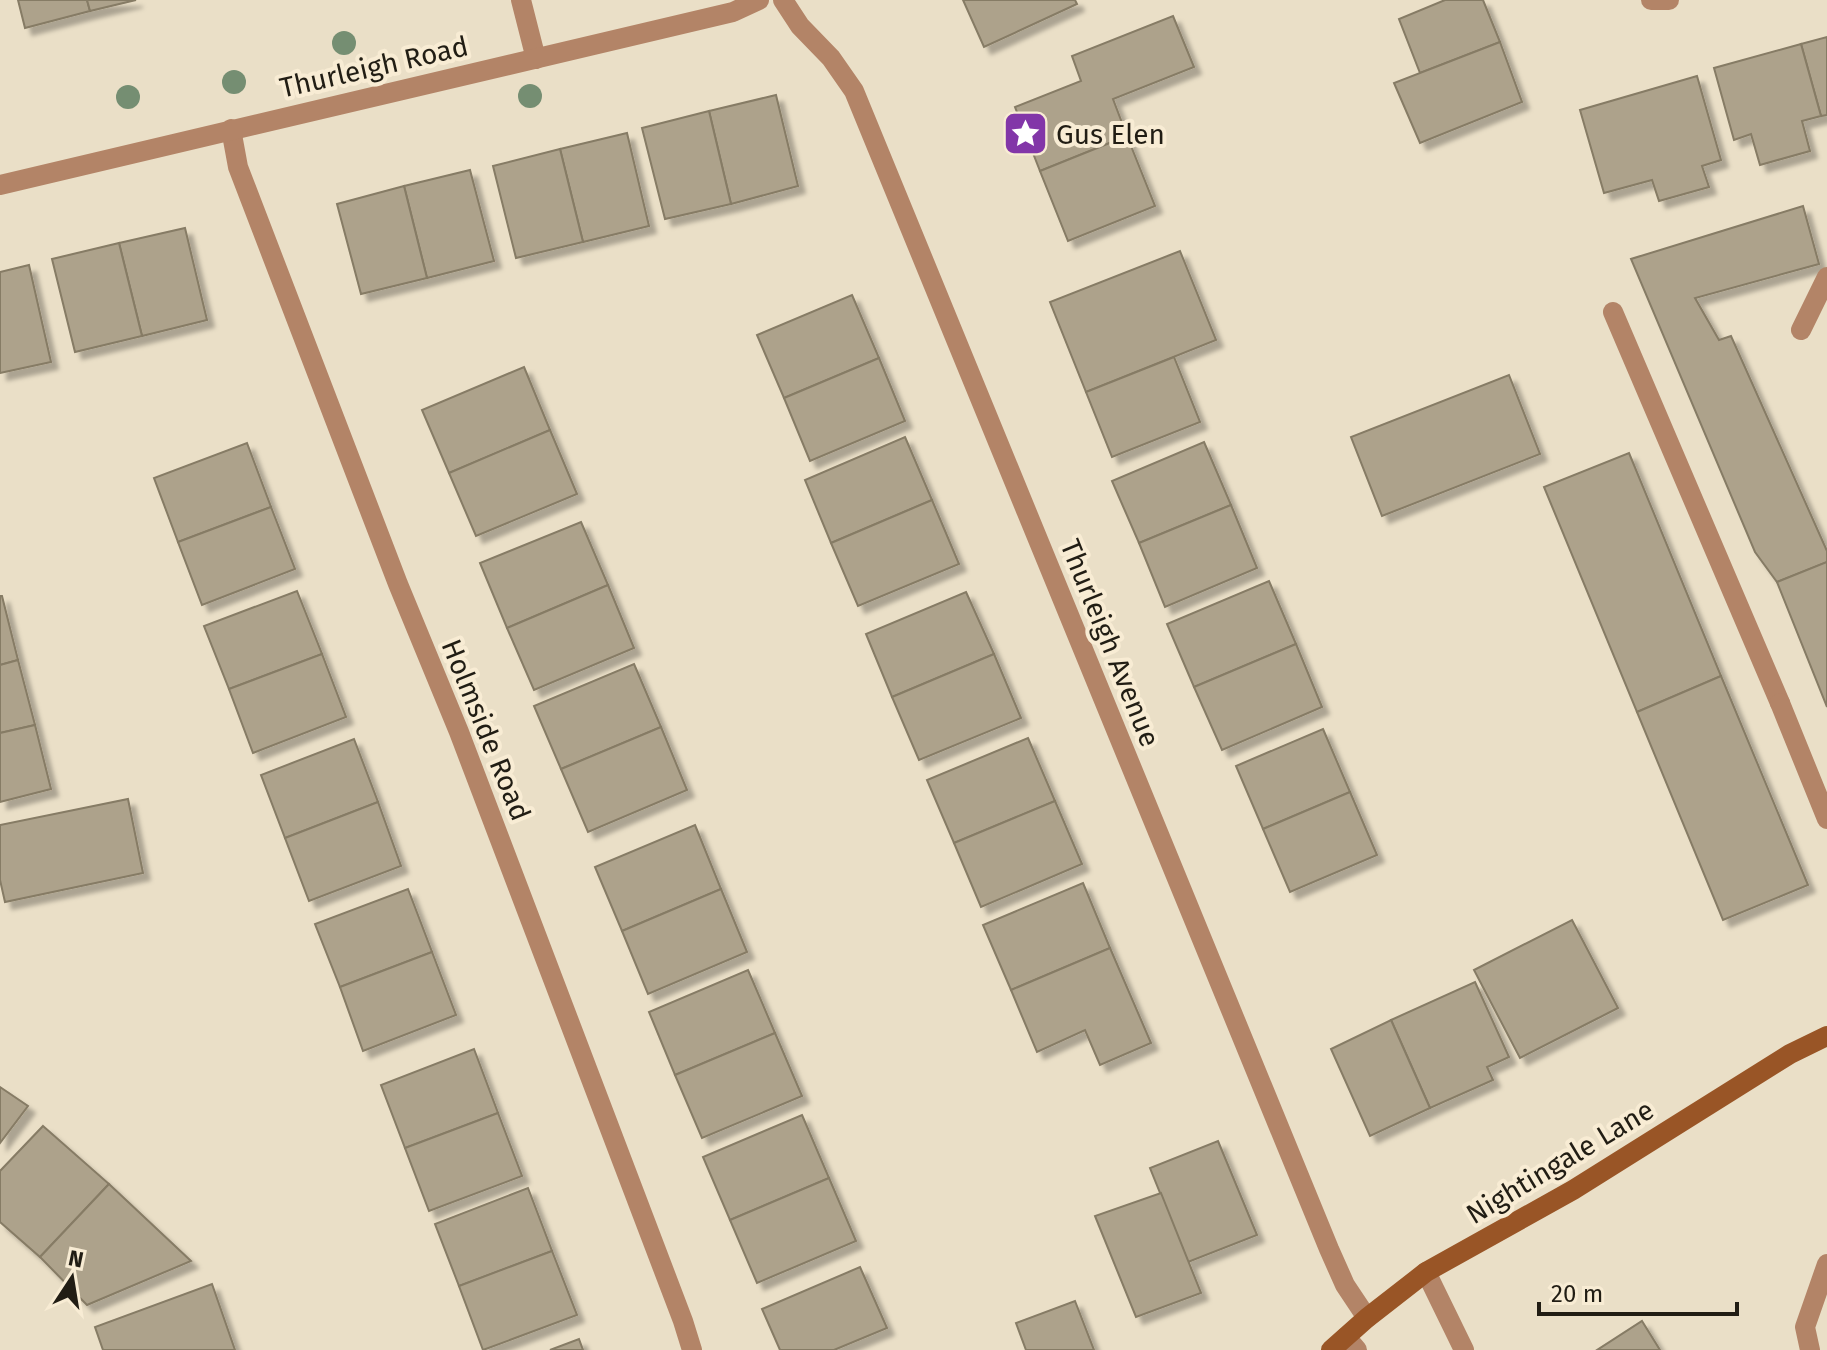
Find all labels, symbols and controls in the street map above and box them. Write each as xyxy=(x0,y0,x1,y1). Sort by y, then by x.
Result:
street label: Thurleigh Road xyxy=(277,29,471,105)
place icon: Gus Elen xyxy=(1001,110,1049,158)
place label: Gus Elen xyxy=(1056,118,1165,151)
street label: Thurleigh Avenue xyxy=(1053,535,1167,751)
street label: Holmside Road xyxy=(435,635,537,825)
street label: Nightingale Lane xyxy=(1460,1093,1660,1231)
north arrow xyxy=(32,1238,112,1318)
text: N xyxy=(66,1244,86,1274)
scale bar xyxy=(1539,1266,1737,1316)
text: 20 m xyxy=(1551,1280,1603,1308)

